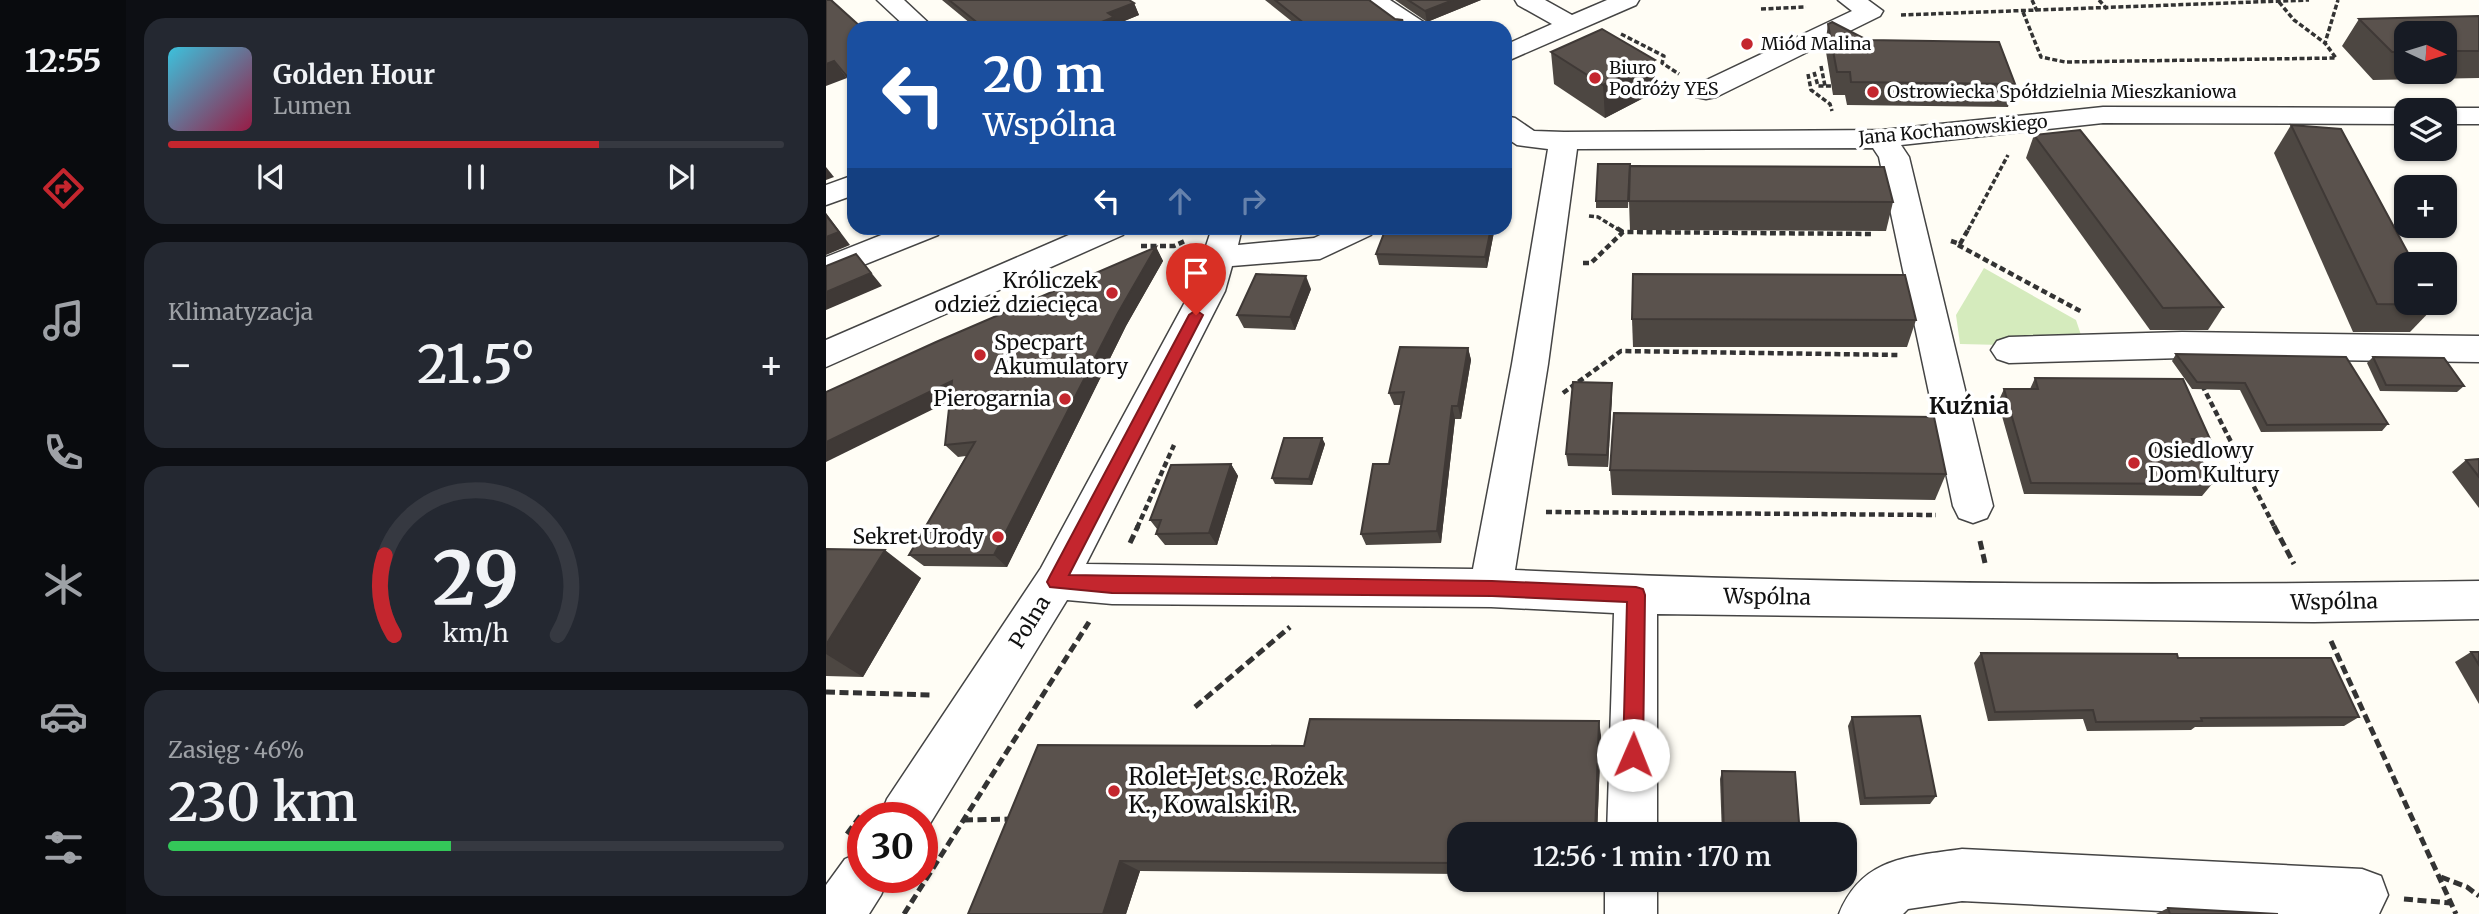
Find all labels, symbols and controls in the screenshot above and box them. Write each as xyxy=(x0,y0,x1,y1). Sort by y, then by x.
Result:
north arrow xyxy=(2394,21,2457,84)
map controls xyxy=(2394,21,2457,315)
place label: Miód Malina xyxy=(1761,32,1872,55)
marker: Miód Malina xyxy=(1739,36,1755,52)
text: 12:55 xyxy=(25,41,101,81)
text: 20 m xyxy=(983,44,1104,105)
icon: left xyxy=(868,49,959,140)
place label: Biuro Podróży YES xyxy=(1609,56,1719,100)
text: Golden Hour xyxy=(273,58,435,91)
marker: Biuro Podróży YES xyxy=(1587,70,1603,86)
place label: Ostrowiecka Spółdzielnia Mieszkaniowa xyxy=(1887,80,2237,103)
marker: Ostrowiecka Spółdzielnia Mieszkaniowa xyxy=(1865,84,1881,100)
text: Lumen xyxy=(273,91,351,120)
button: layers xyxy=(2394,98,2457,161)
text: Wspólna xyxy=(983,105,1116,145)
street label: Jana Kochanowskiego xyxy=(1856,110,2048,149)
icon: previous xyxy=(252,158,290,196)
icon: pause xyxy=(457,158,495,196)
icon: next xyxy=(662,158,700,196)
icon: directions xyxy=(39,164,88,213)
button: + xyxy=(2394,175,2457,238)
icon: left xyxy=(1088,182,1126,220)
icon: ahead xyxy=(1161,182,1199,220)
icon: right xyxy=(1234,182,1272,220)
pin xyxy=(1166,243,1226,315)
button: − xyxy=(2394,252,2457,315)
icon: arrive xyxy=(1177,254,1215,292)
place label: Króliczek odzież dziecięca xyxy=(934,267,1099,318)
marker: Króliczek odzież dziecięca xyxy=(1104,285,1120,301)
icon: music xyxy=(39,296,88,345)
text: Klimatyzacja xyxy=(168,297,313,326)
place label: Specpart Akumulatory xyxy=(993,329,1129,380)
text: 21.5° xyxy=(417,332,535,397)
text: − xyxy=(168,341,193,388)
text: + xyxy=(759,341,784,388)
marker: Specpart Akumulatory xyxy=(972,347,988,363)
place label: Pierogarnia xyxy=(933,385,1051,412)
marker: Pierogarnia xyxy=(1057,391,1073,407)
district label: Kuźnia xyxy=(1929,391,2009,420)
icon: phone xyxy=(39,428,88,477)
place label: Osiedlowy Dom Kultury xyxy=(2148,437,2280,488)
marker: Osiedlowy Dom Kultury xyxy=(2126,455,2142,471)
place label: Sekret Urody xyxy=(852,523,985,550)
marker: Sekret Urody xyxy=(990,529,1006,545)
text: 29 xyxy=(433,533,519,625)
icon: climate xyxy=(39,560,88,609)
street label: Wspólna xyxy=(1722,582,1811,611)
street label: Wspólna xyxy=(2289,587,2378,616)
street label: Polna xyxy=(1003,590,1056,653)
text: km/h xyxy=(443,617,509,649)
icon: car xyxy=(39,692,88,741)
position arrow xyxy=(1596,718,1670,792)
text: Zasięg · 46% xyxy=(168,735,304,764)
place label: Rolet-Jet s.c. Rożek K., Kowalski R. xyxy=(1128,761,1345,820)
text: 230 km xyxy=(168,770,358,835)
marker: Rolet-Jet s.c. Rożek K., Kowalski R. xyxy=(1106,783,1122,799)
speed limit sign: 30 xyxy=(847,802,938,893)
icon: filters xyxy=(39,823,88,872)
text: 12:56 · 1 min · 170 m xyxy=(1533,840,1771,873)

